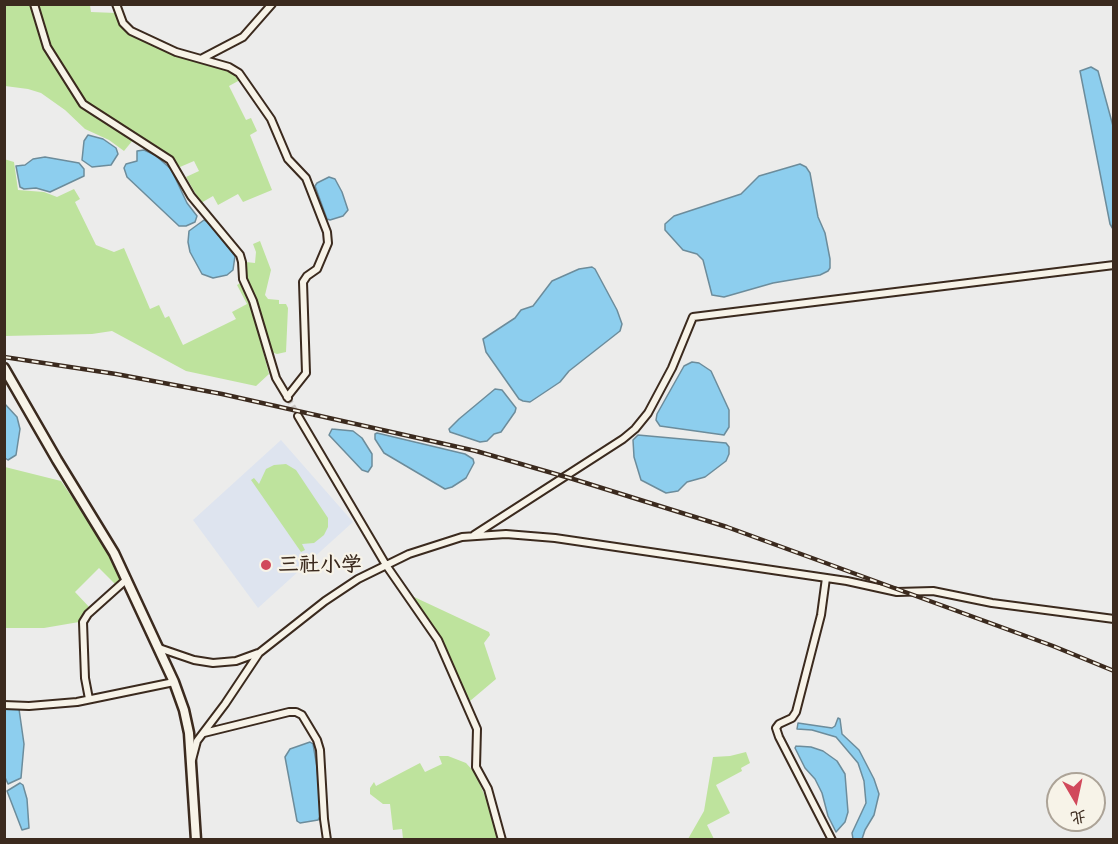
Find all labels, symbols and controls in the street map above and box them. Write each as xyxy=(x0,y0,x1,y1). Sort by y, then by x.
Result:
place label: 三社小学 xyxy=(278,552,362,578)
marker: 三社小学 xyxy=(259,558,273,572)
north arrow xyxy=(1046,772,1106,832)
text: 北 xyxy=(1069,806,1088,830)

